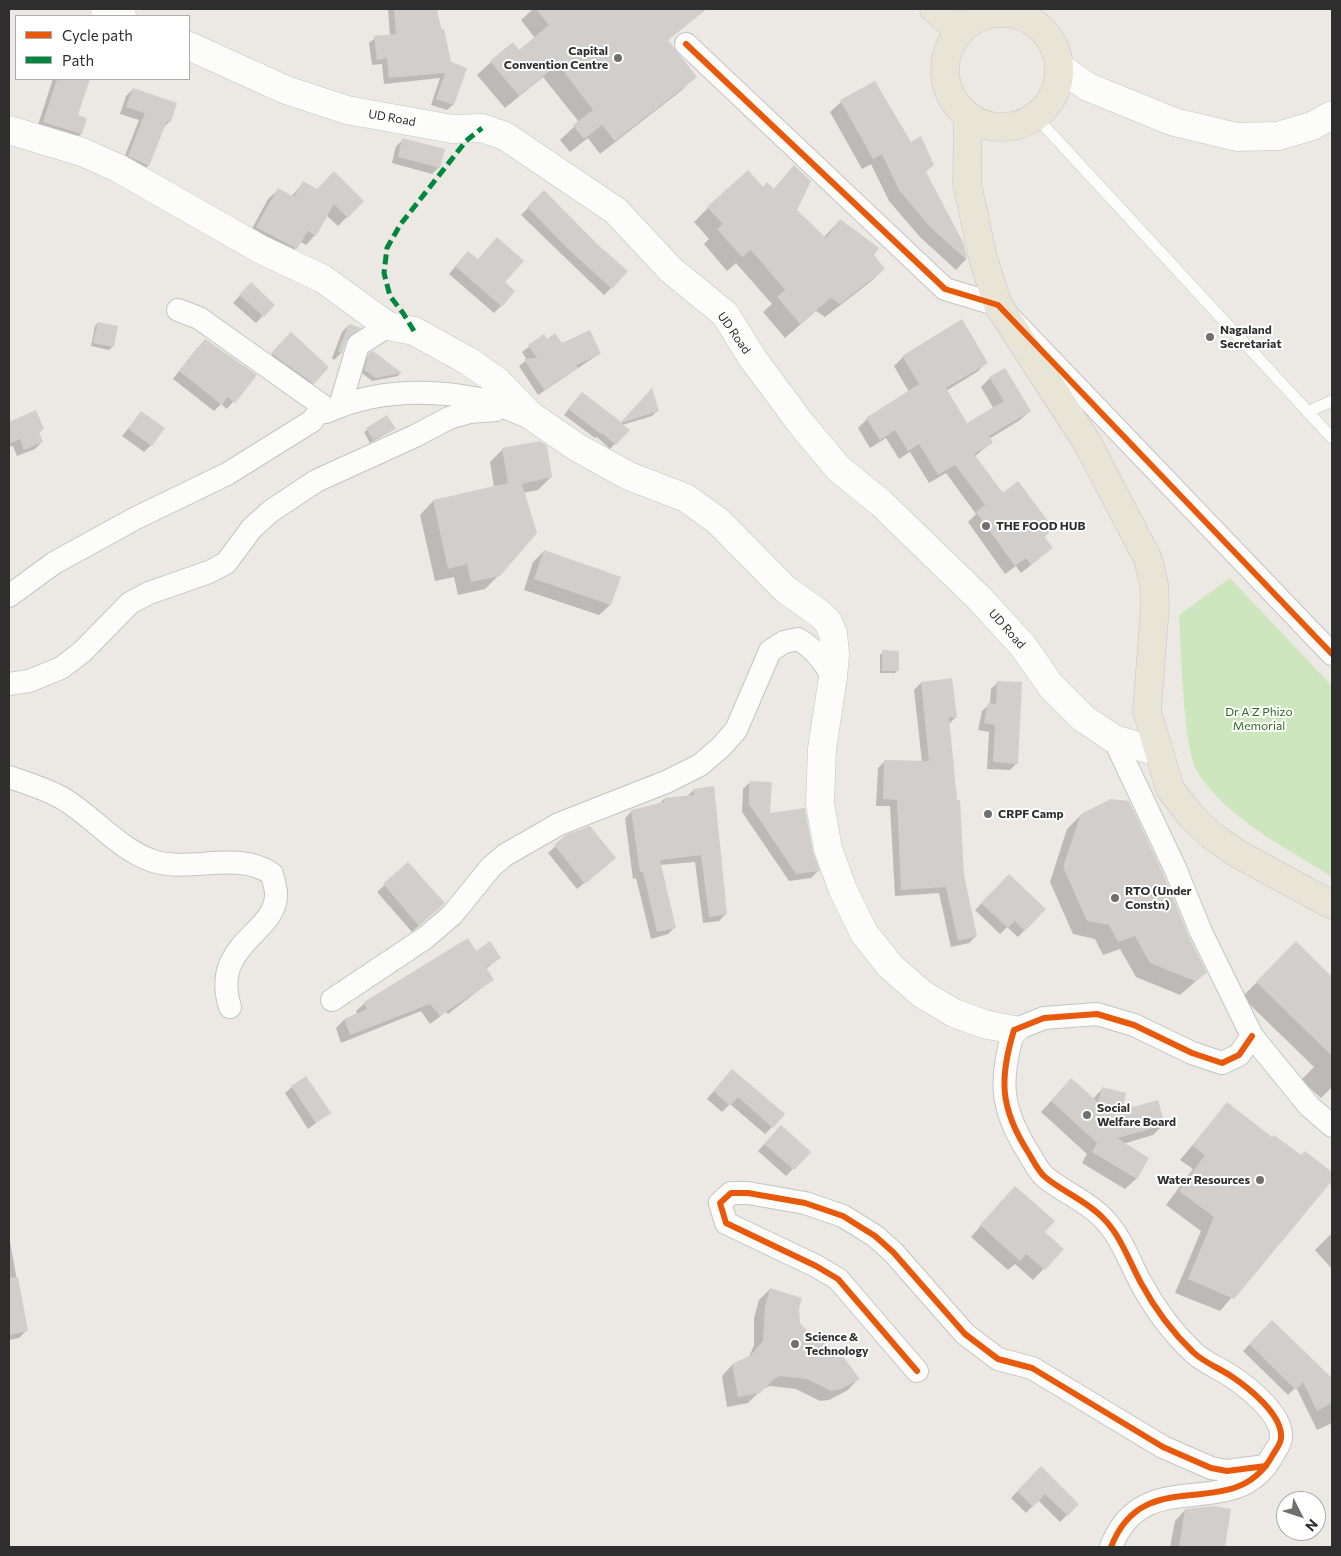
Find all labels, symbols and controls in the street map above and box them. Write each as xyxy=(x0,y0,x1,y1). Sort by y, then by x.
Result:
legend xyxy=(15,15,190,80)
text: Cycle path xyxy=(62,26,133,44)
place label: Capital Convention Centre xyxy=(504,44,608,72)
text: Path xyxy=(62,51,94,69)
marker: Capital Convention Centre xyxy=(612,52,624,64)
street label: UD Road xyxy=(367,107,417,129)
street label: UD Road xyxy=(714,309,754,357)
place label: Nagaland Secretariat xyxy=(1220,323,1281,351)
marker: Nagaland Secretariat xyxy=(1204,331,1216,343)
place label: THE FOOD HUB xyxy=(996,519,1085,533)
marker: THE FOOD HUB xyxy=(980,520,992,532)
street label: UD Road xyxy=(986,606,1028,652)
park label: Dr A Z Phizo Memorial xyxy=(1225,705,1293,733)
place label: CRPF Camp xyxy=(998,807,1064,821)
marker: CRPF Camp xyxy=(982,808,994,820)
place label: RTO (Under Constn) xyxy=(1125,884,1192,912)
marker: RTO (Under Constn) xyxy=(1109,892,1121,904)
place label: Social Welfare Board xyxy=(1097,1101,1176,1129)
marker: Social Welfare Board xyxy=(1081,1109,1093,1121)
place label: Water Resources xyxy=(1157,1173,1250,1187)
marker: Water Resources xyxy=(1254,1174,1266,1186)
place label: Science & Technology xyxy=(805,1330,869,1358)
marker: Science & Technology xyxy=(789,1338,801,1350)
north arrow xyxy=(1276,1491,1326,1541)
text: N xyxy=(1302,1516,1322,1535)

